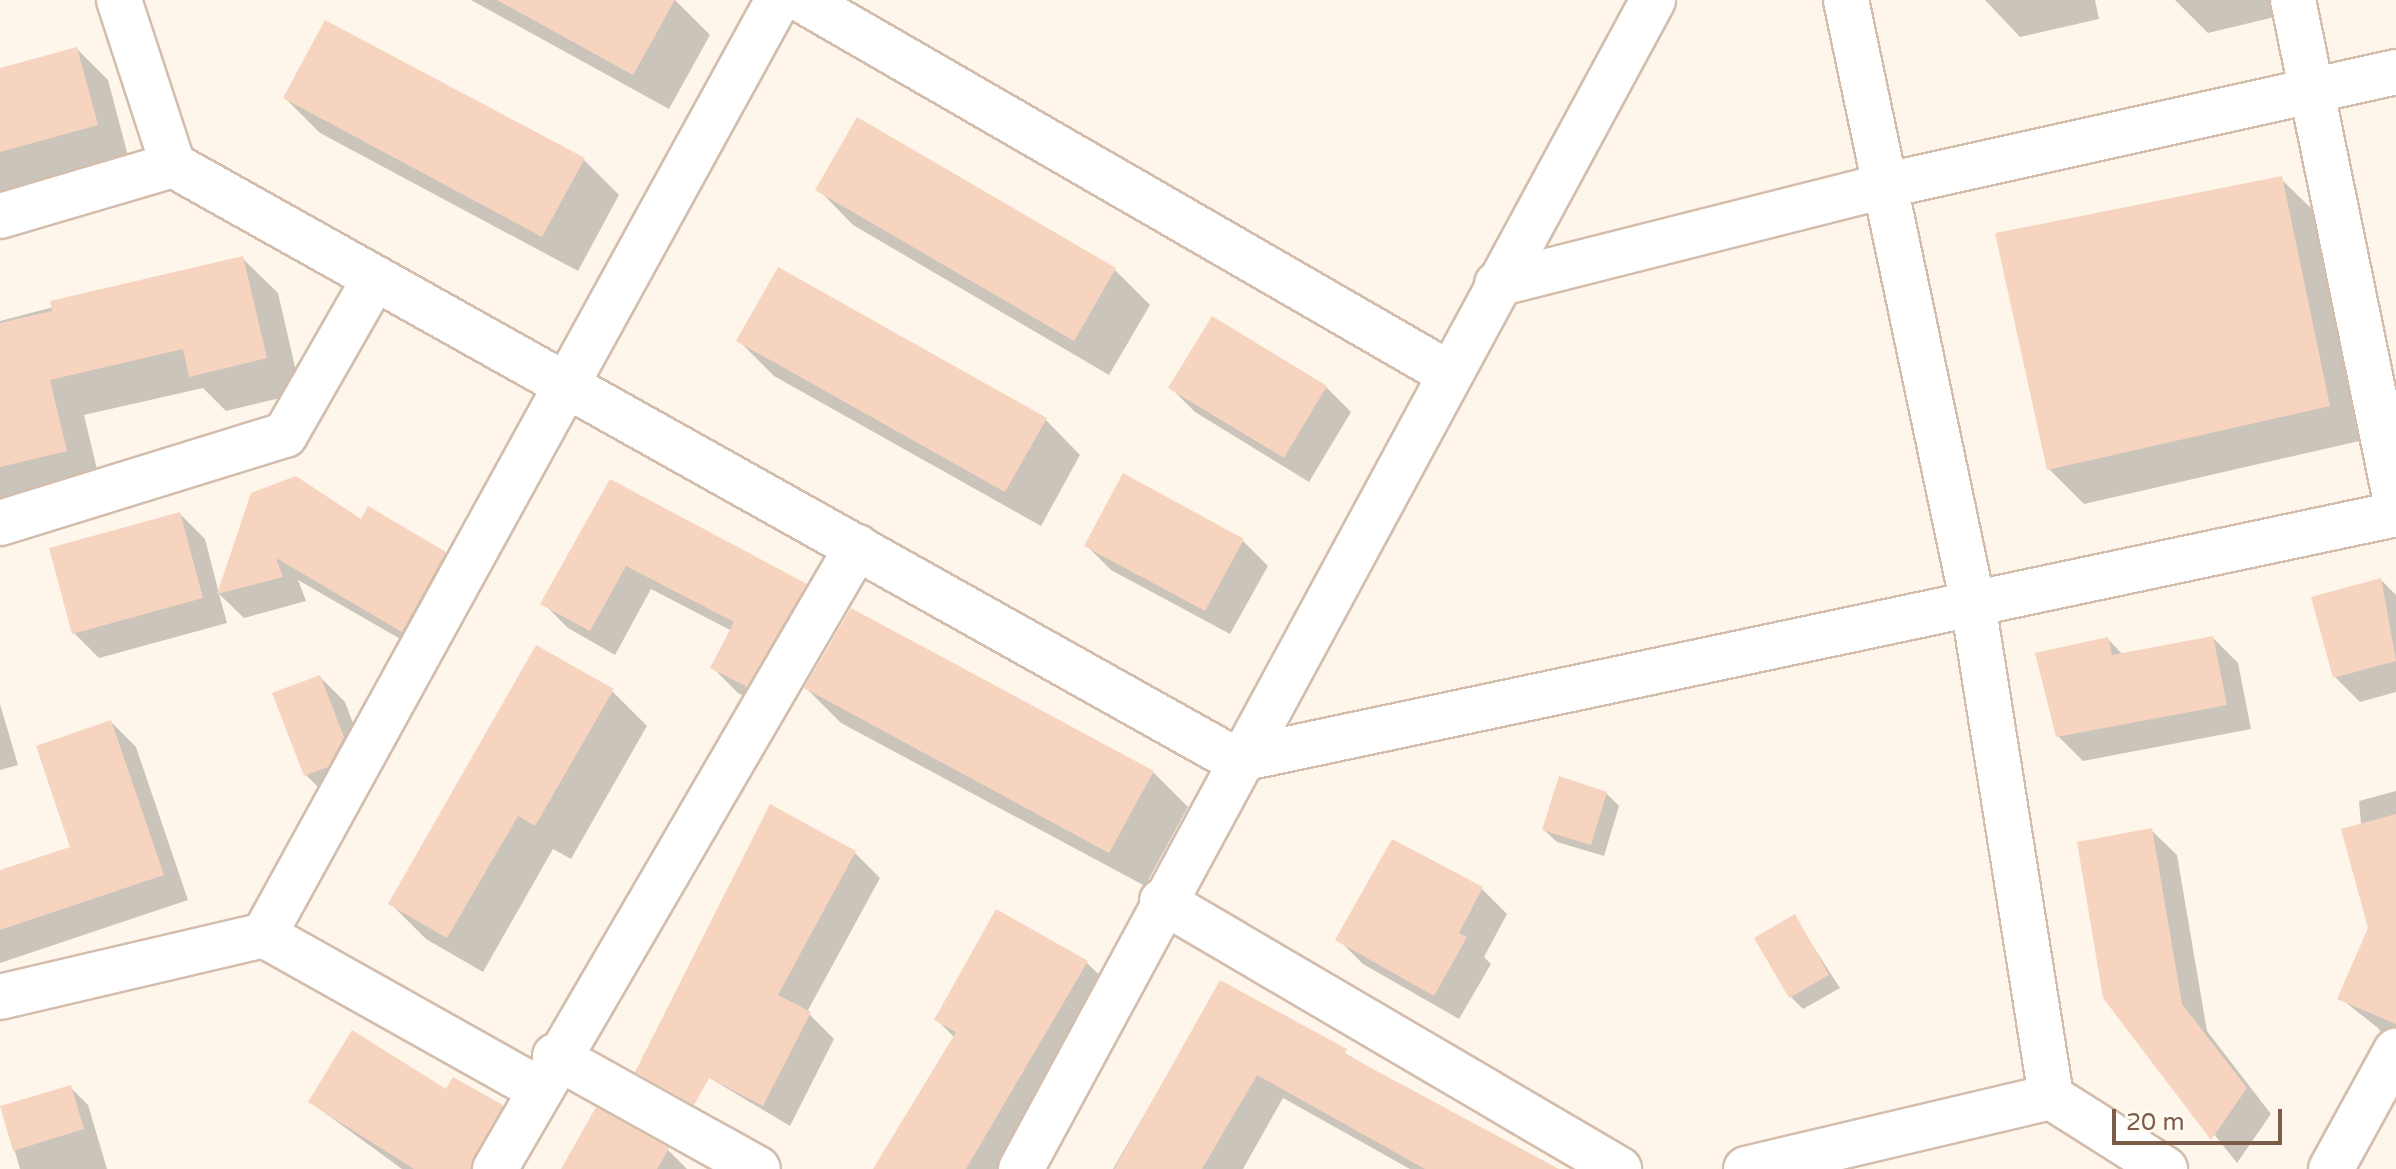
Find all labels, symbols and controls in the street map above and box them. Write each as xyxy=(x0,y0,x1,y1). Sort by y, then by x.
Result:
scale bar xyxy=(2116,1093,2286,1143)
text: 20 m xyxy=(2126,1108,2184,1137)

